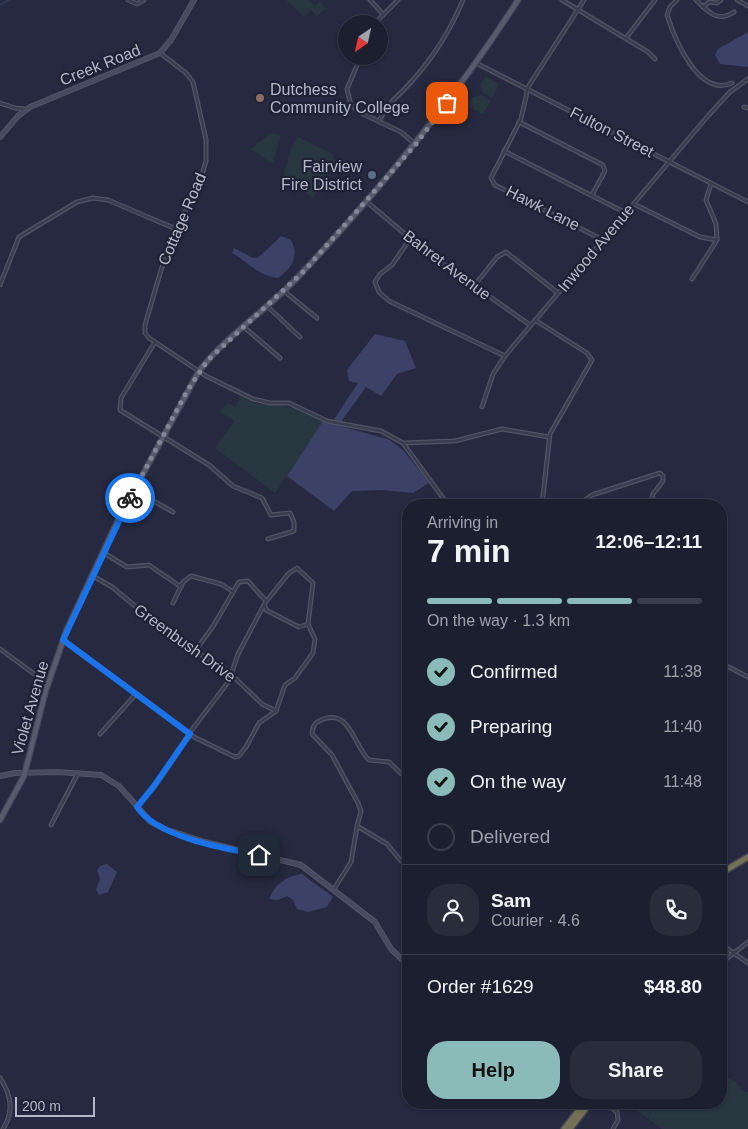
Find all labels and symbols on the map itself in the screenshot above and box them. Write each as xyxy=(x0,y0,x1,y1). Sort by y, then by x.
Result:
north arrow xyxy=(338,15,388,65)
street label: Creek Road xyxy=(57,41,143,89)
place label: Dutchess Community College xyxy=(270,81,410,116)
pin xyxy=(426,82,468,124)
marker: Dutchess Community College xyxy=(254,92,266,104)
street label: Fulton Street xyxy=(567,104,657,161)
place label: Fairview Fire District xyxy=(281,158,363,193)
marker: Fairview Fire District xyxy=(366,169,378,181)
street label: Cottage Road xyxy=(155,170,209,268)
street label: Hawk Lane xyxy=(503,182,583,234)
street label: Inwood Avenue xyxy=(554,201,638,295)
street label: Bahret Avenue xyxy=(400,227,494,303)
courier xyxy=(105,473,155,523)
street label: Greenbush Drive xyxy=(131,601,239,685)
street label: Violet Avenue xyxy=(8,659,52,757)
pin xyxy=(238,834,280,876)
scale bar xyxy=(15,1094,95,1117)

